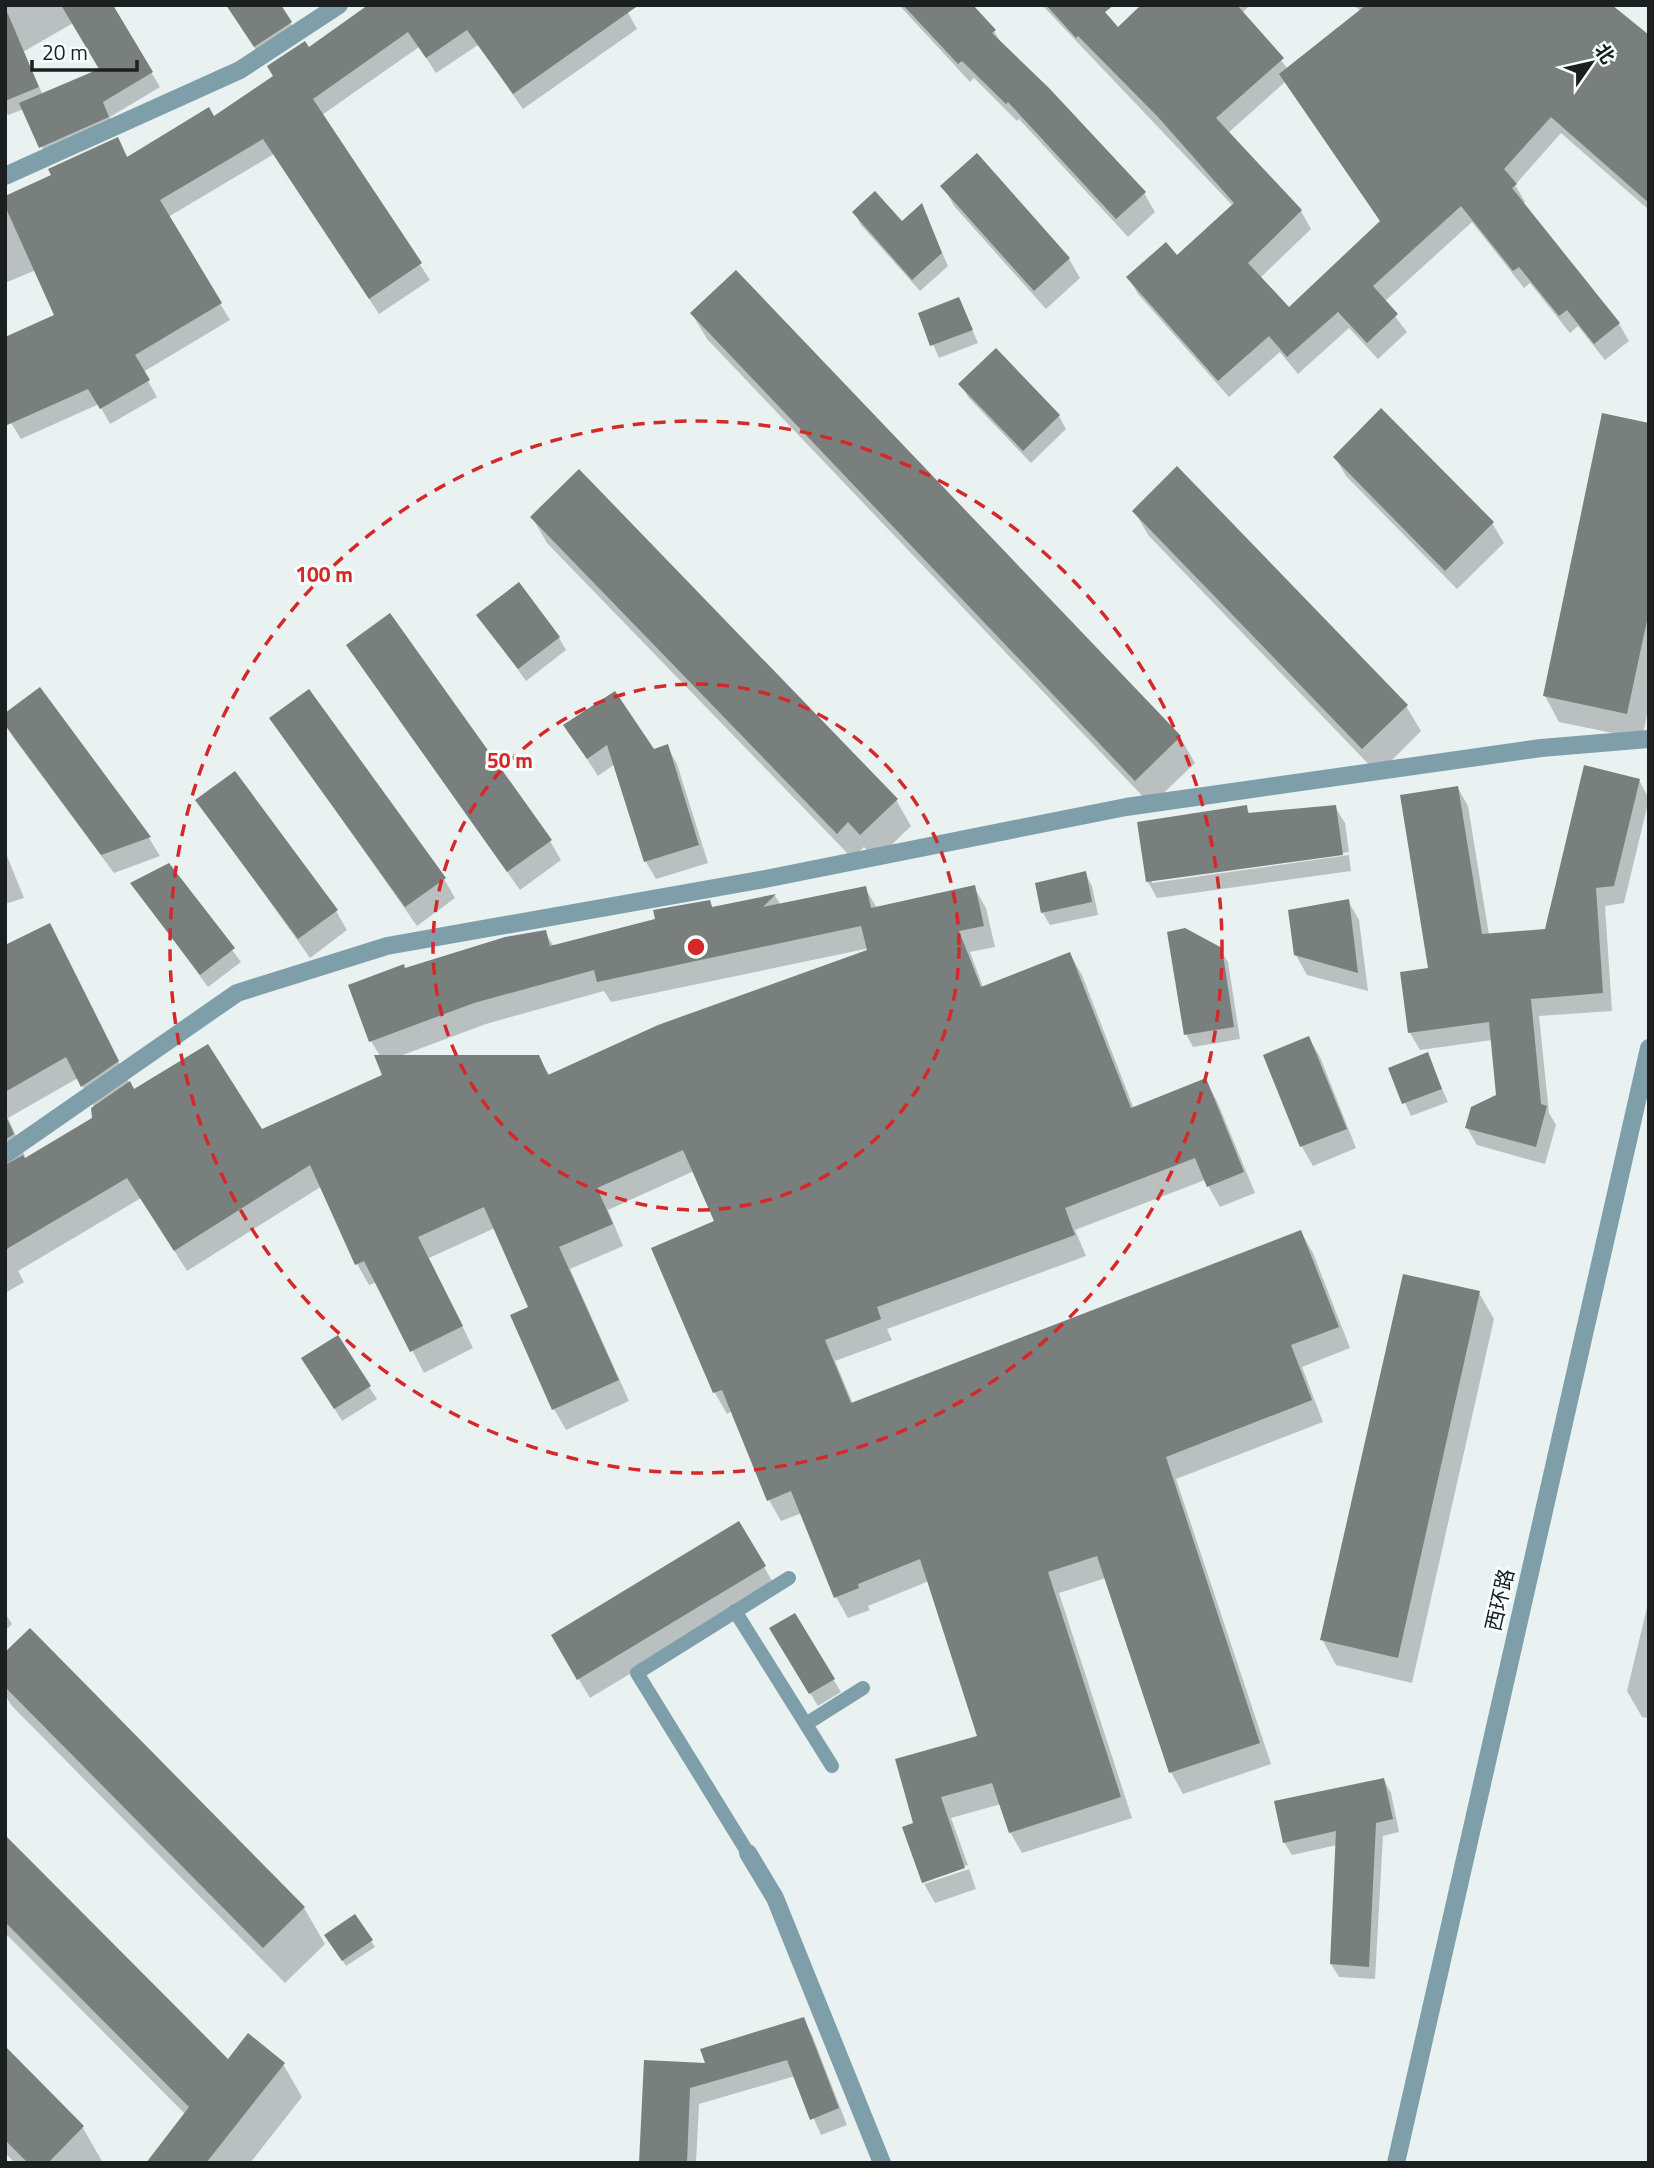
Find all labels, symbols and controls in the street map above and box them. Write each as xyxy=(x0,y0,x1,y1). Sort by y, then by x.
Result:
scale bar xyxy=(32,28,136,72)
north arrow xyxy=(1556,28,1626,98)
text: 20 m xyxy=(42,36,88,68)
text: 北 xyxy=(1588,37,1623,69)
text: 100 m xyxy=(295,558,353,590)
text: 50 m xyxy=(487,744,533,776)
centre of rings xyxy=(684,935,708,959)
street label: 西环路 xyxy=(1476,1565,1522,1634)

